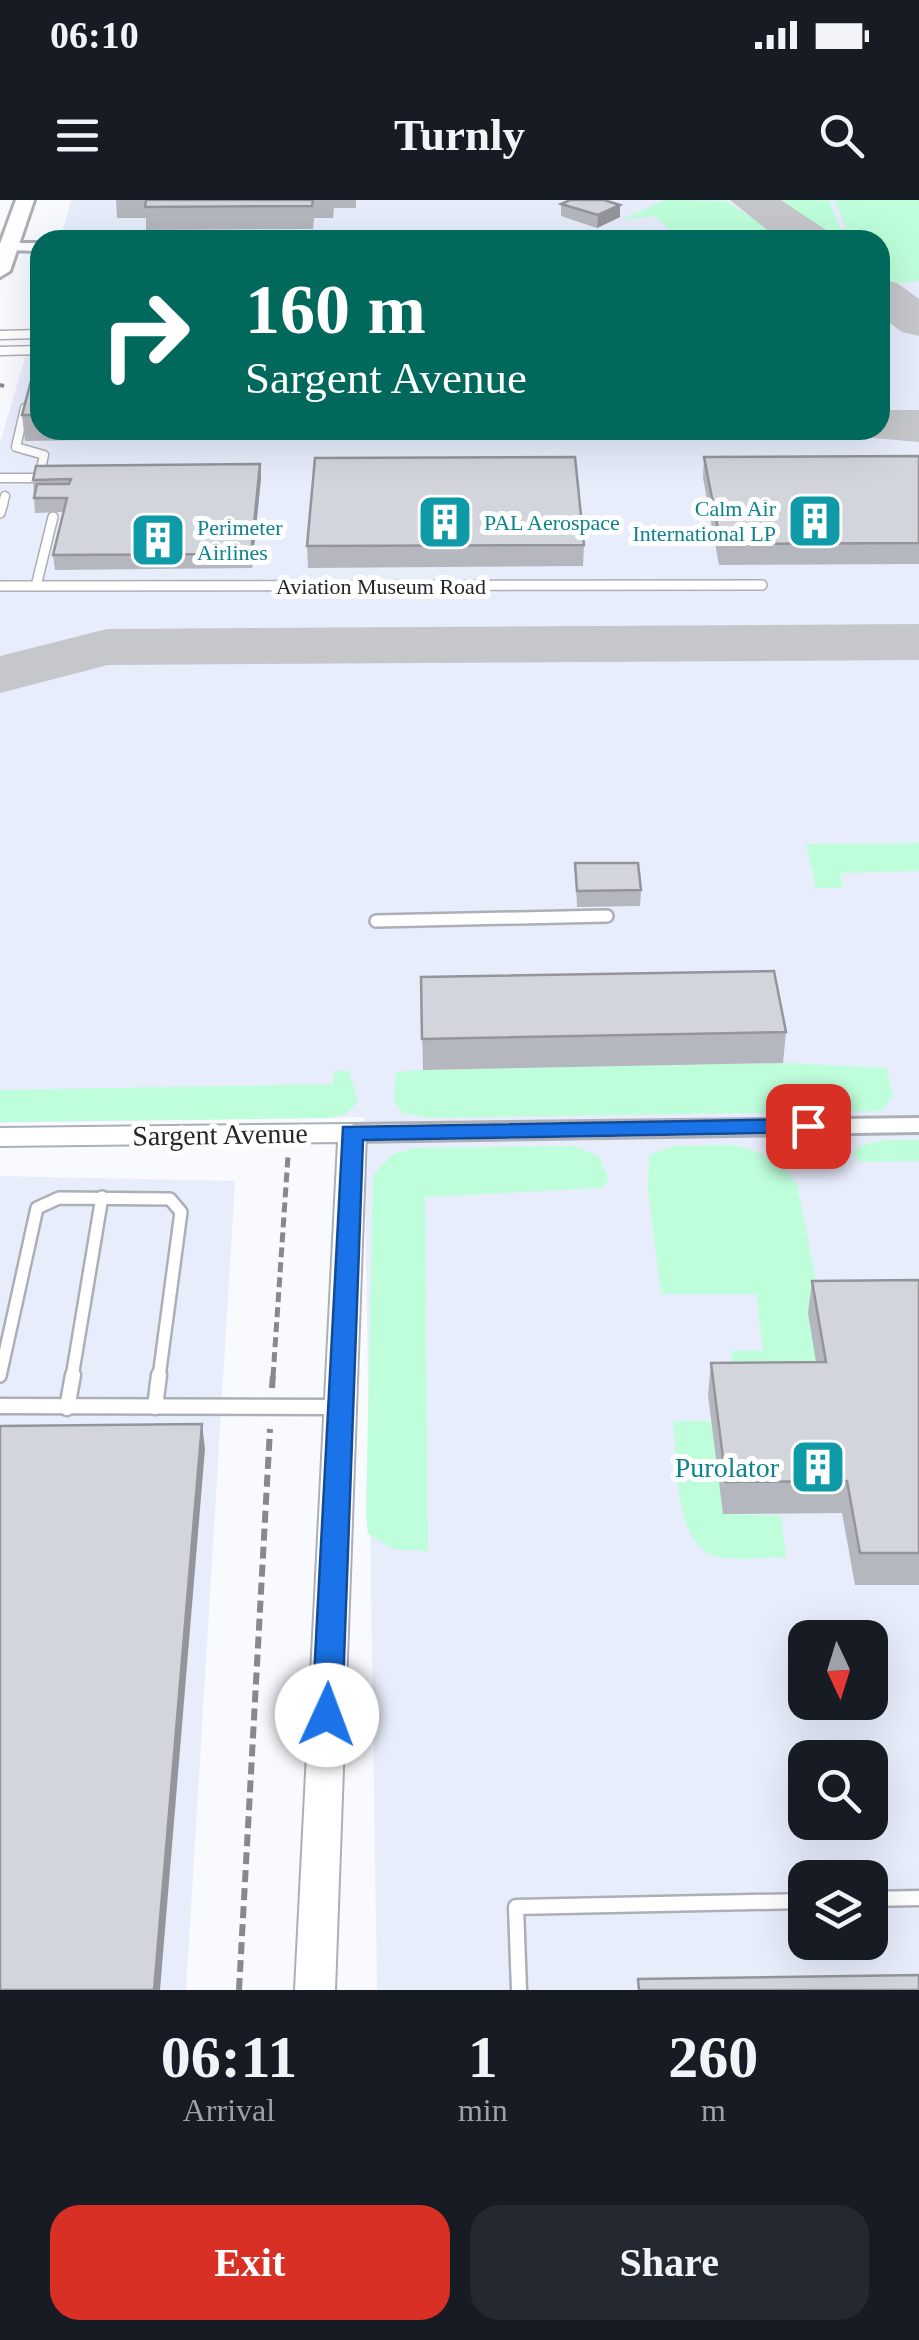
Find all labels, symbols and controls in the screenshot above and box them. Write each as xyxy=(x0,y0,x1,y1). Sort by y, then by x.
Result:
text: 06:10 xyxy=(50,14,139,56)
icon: menu xyxy=(50,108,105,163)
icon: search xyxy=(814,108,869,163)
text: Turnly xyxy=(394,110,525,160)
icon: right xyxy=(80,270,210,400)
text: 160 m xyxy=(245,271,426,348)
text: Sargent Avenue xyxy=(245,353,527,403)
building icon: Calm Air International LP xyxy=(785,491,845,551)
building icon: PAL Aerospace xyxy=(415,492,475,552)
place label: Calm Air International LP xyxy=(632,496,777,546)
building icon: Perimeter Airlines xyxy=(128,510,188,570)
place label: PAL Aerospace xyxy=(484,510,620,535)
place label: Perimeter Airlines xyxy=(197,515,283,565)
street label: Aviation Museum Road xyxy=(276,574,486,599)
pin xyxy=(766,1084,851,1169)
icon: arrive xyxy=(781,1099,836,1154)
street label: Sargent Avenue xyxy=(132,1117,308,1152)
building icon: Purolator xyxy=(788,1437,848,1497)
place label: Purolator xyxy=(675,1452,780,1483)
north arrow xyxy=(788,1620,888,1720)
map controls xyxy=(788,1620,888,1960)
position arrow xyxy=(275,1663,379,1767)
button: search xyxy=(788,1740,888,1840)
button: layers xyxy=(788,1860,888,1960)
text: 06:11 xyxy=(161,2024,297,2090)
text: 1 xyxy=(468,2024,498,2090)
text: 260 xyxy=(668,2024,758,2090)
text: Arrival xyxy=(183,2092,275,2128)
text: min xyxy=(458,2092,508,2128)
text: m xyxy=(701,2092,726,2128)
button: Exit xyxy=(50,2205,450,2320)
button: Share xyxy=(470,2205,869,2320)

